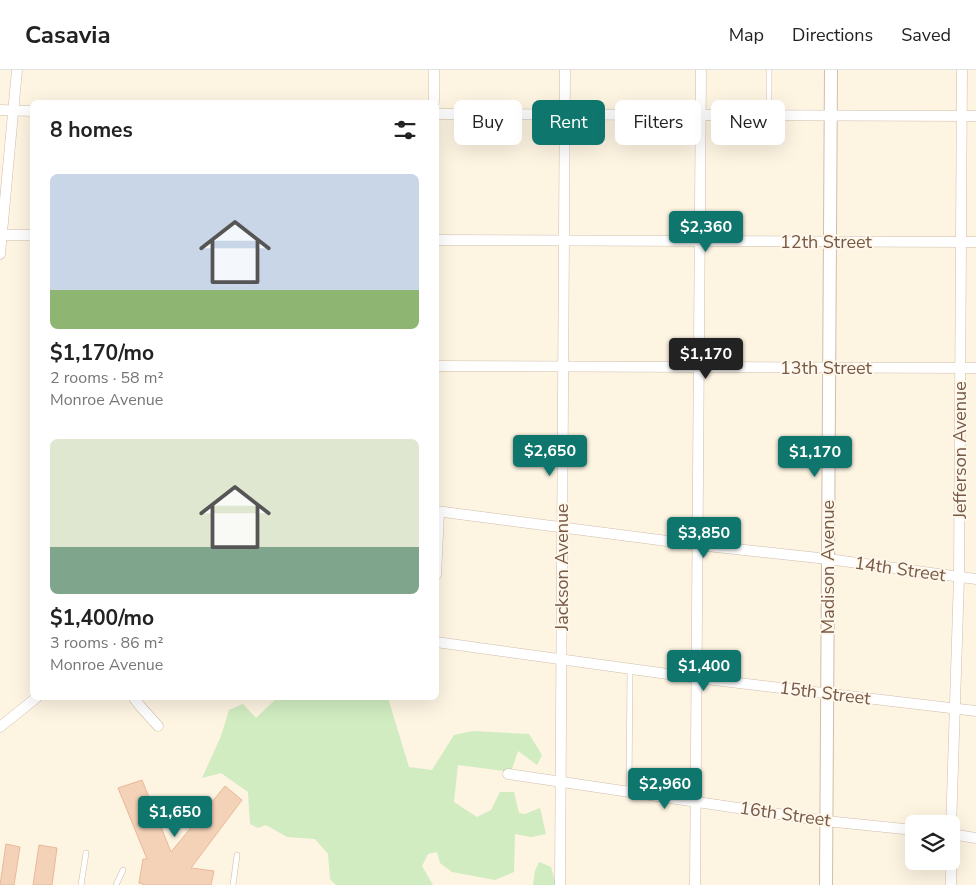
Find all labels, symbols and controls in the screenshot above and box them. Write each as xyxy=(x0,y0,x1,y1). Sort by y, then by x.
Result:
text: Casavia xyxy=(25,19,111,51)
text: Map xyxy=(729,23,764,47)
text: Directions xyxy=(792,23,873,47)
text: Saved xyxy=(901,23,951,47)
chip: Buy xyxy=(454,100,522,145)
chip: Rent xyxy=(532,100,605,145)
chip: Filters xyxy=(615,100,701,145)
chip: New xyxy=(711,100,785,145)
text: 8 homes xyxy=(50,116,133,144)
icon: filters xyxy=(391,116,419,144)
icon: home xyxy=(190,207,280,297)
pin: $2,360 xyxy=(665,210,747,253)
text: $2,360 xyxy=(680,216,732,238)
street label: 12th Street xyxy=(780,230,873,254)
pin: $1,170 xyxy=(665,338,747,380)
text: $1,170/mo xyxy=(50,339,154,367)
text: $1,170 xyxy=(680,343,732,365)
street label: 13th Street xyxy=(780,356,873,380)
text: 2 rooms · 58 m² xyxy=(50,367,163,389)
street label: Jefferson Avenue xyxy=(948,381,972,520)
text: Monroe Avenue xyxy=(50,389,163,411)
pin: $2,650 xyxy=(509,434,591,477)
pin: $1,170 xyxy=(774,436,856,478)
text: $2,650 xyxy=(524,440,576,462)
text: $1,170 xyxy=(789,441,841,463)
icon: home xyxy=(190,472,280,562)
street label: Madison Avenue xyxy=(816,500,840,634)
street label: Jackson Avenue xyxy=(550,503,574,632)
pin: $3,850 xyxy=(663,516,745,559)
text: $3,850 xyxy=(678,522,730,544)
street label: 14th Street xyxy=(853,551,948,587)
text: $1,400/mo xyxy=(50,604,154,632)
text: 3 rooms · 86 m² xyxy=(50,632,163,654)
pin: $1,400 xyxy=(663,650,745,692)
text: Monroe Avenue xyxy=(50,654,163,676)
text: $1,400 xyxy=(678,655,730,677)
street label: 15th Street xyxy=(778,675,873,711)
pin: $2,960 xyxy=(624,768,706,810)
text: $2,960 xyxy=(639,773,691,795)
pin: $1,650 xyxy=(134,796,216,838)
street label: 16th Street xyxy=(738,796,833,832)
text: $1,650 xyxy=(149,801,201,823)
map controls xyxy=(905,815,960,870)
button: layers xyxy=(905,815,960,870)

